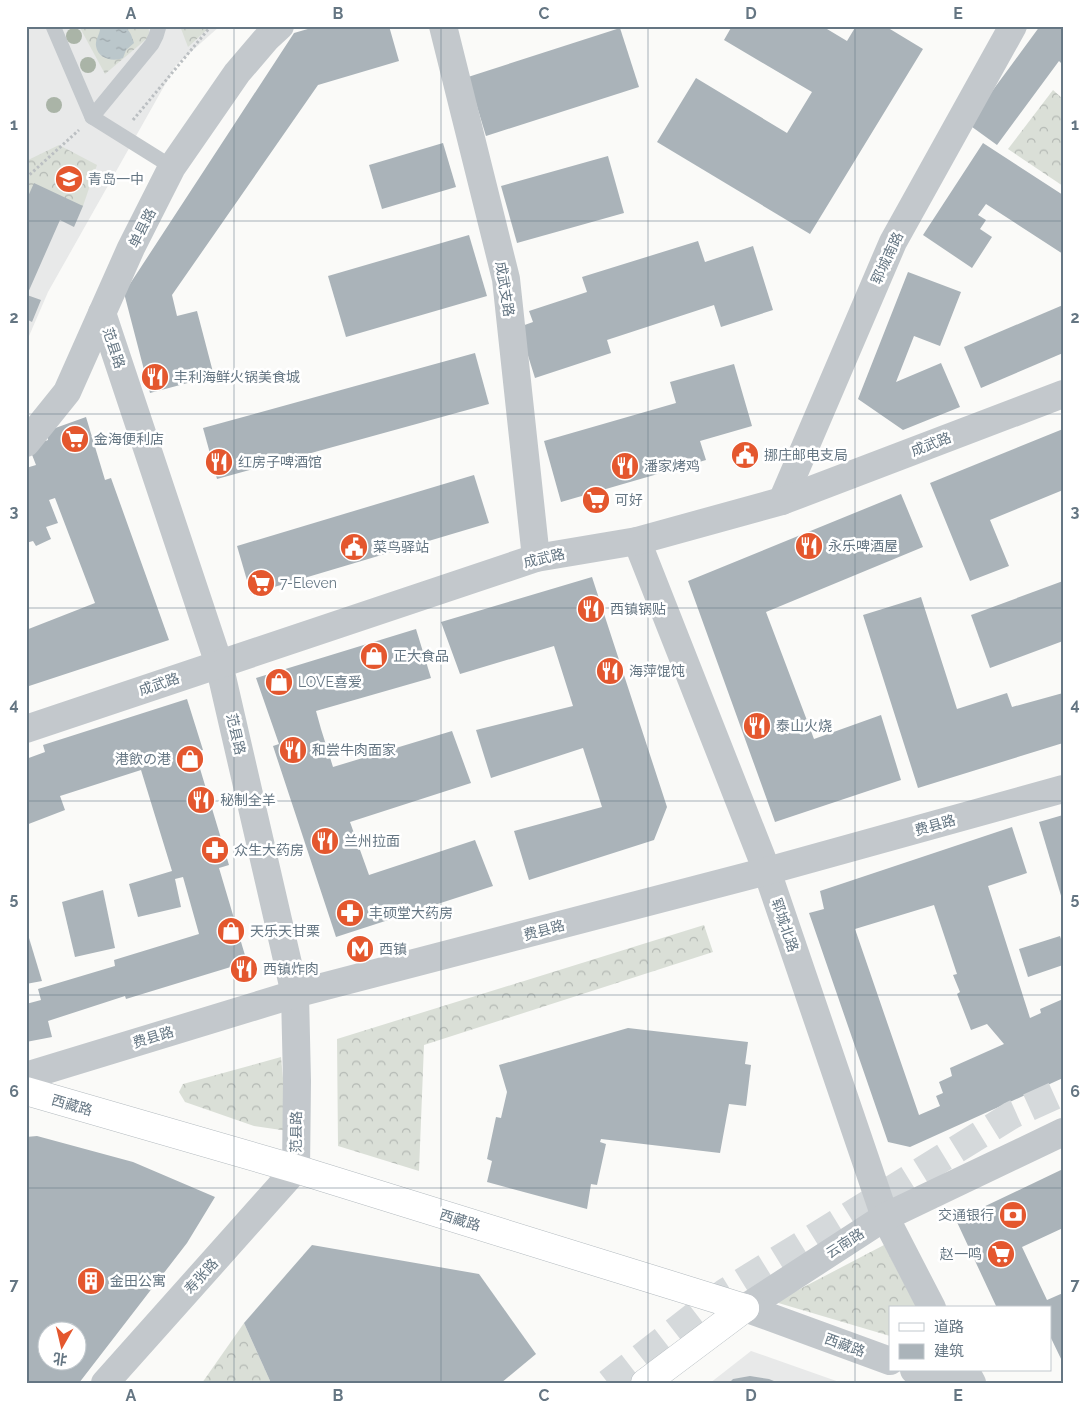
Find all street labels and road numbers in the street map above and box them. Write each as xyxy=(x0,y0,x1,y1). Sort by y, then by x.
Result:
street label: 单县路 xyxy=(125,206,159,250)
street label: 郓城南路 xyxy=(868,229,906,287)
street label: 成武支路 xyxy=(493,260,517,318)
street label: 范县路 xyxy=(100,326,128,370)
street label: 成武路 xyxy=(909,429,953,459)
street label: 成武路 xyxy=(522,545,566,571)
street label: 成武路 xyxy=(137,670,181,698)
street label: 范县路 xyxy=(223,712,249,756)
street label: 费县路 xyxy=(913,812,957,838)
street label: 郓城北路 xyxy=(768,896,802,954)
street label: 费县路 xyxy=(522,917,566,943)
street label: 费县路 xyxy=(131,1023,175,1051)
street label: 西藏路 xyxy=(50,1092,94,1118)
street label: 范县路 xyxy=(288,1111,304,1153)
street label: 西藏路 xyxy=(438,1206,482,1234)
street label: 云南路 xyxy=(823,1225,867,1261)
street label: 寿张路 xyxy=(181,1255,221,1297)
street label: 西藏路 xyxy=(823,1330,867,1360)

